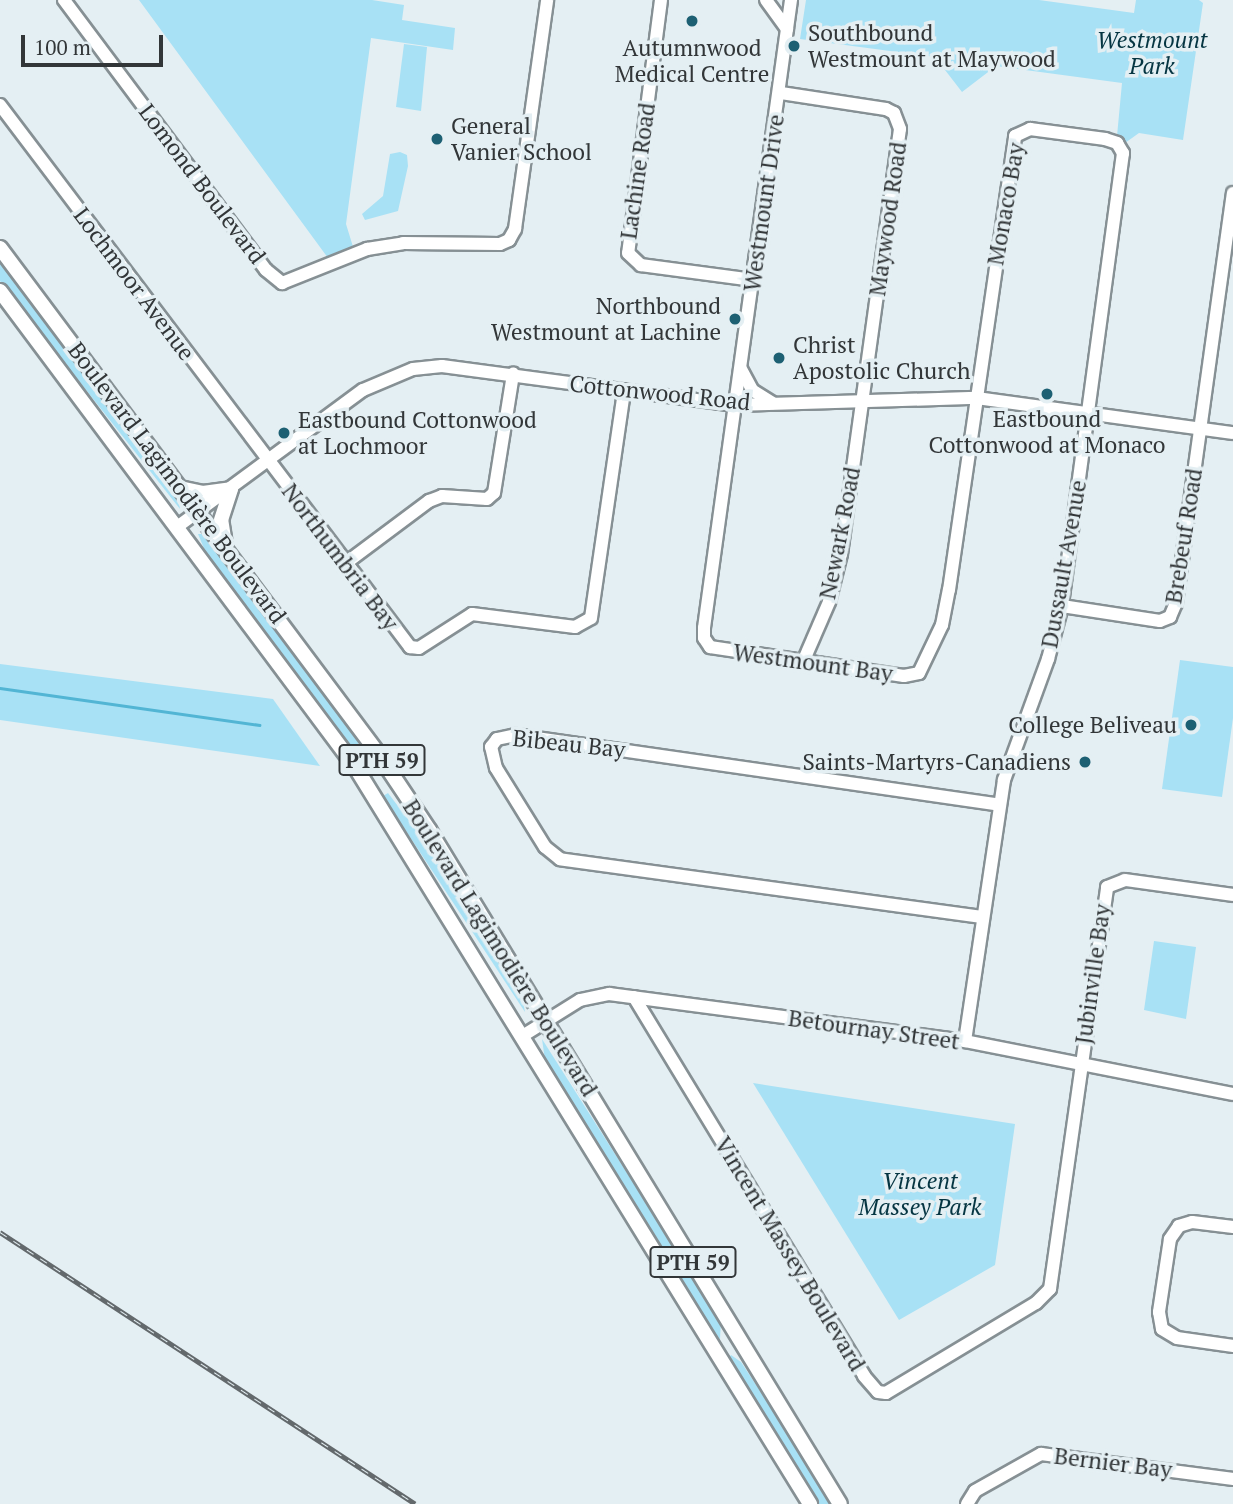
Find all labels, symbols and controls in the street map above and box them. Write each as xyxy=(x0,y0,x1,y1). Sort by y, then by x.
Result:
marker: Autumnwood Medical Centre xyxy=(682,11,702,31)
place label: Southbound Westmount at Maywood xyxy=(808,19,1056,73)
scale bar xyxy=(24,21,166,65)
park label: Westmount Park xyxy=(1096,26,1208,80)
text: 100 m xyxy=(34,33,91,61)
place label: Autumnwood Medical Centre xyxy=(615,34,769,88)
marker: Southbound Westmount at Maywood xyxy=(786,38,802,54)
street label: Lomond Boulevard xyxy=(133,99,271,269)
street label: Lachine Road xyxy=(615,101,661,241)
place label: General Vanier School xyxy=(451,112,592,166)
street label: Westmount Drive xyxy=(738,113,790,293)
marker: General Vanier School xyxy=(429,131,445,147)
street label: Maywood Road xyxy=(864,140,912,298)
street label: Monaco Bay xyxy=(982,141,1030,267)
street label: Lochmoor Avenue xyxy=(67,202,201,366)
place label: Northbound Westmount at Lachine xyxy=(491,292,721,346)
marker: Northbound Westmount at Lachine xyxy=(727,311,743,327)
place label: Christ Apostolic Church xyxy=(793,331,970,385)
street label: Boulevard Lagimodière Boulevard xyxy=(62,337,292,629)
marker: Christ Apostolic Church xyxy=(771,350,787,366)
street label: Cottonwood Road xyxy=(568,370,752,416)
marker: Eastbound Cottonwood at Monaco xyxy=(1039,386,1055,402)
place label: Eastbound Cottonwood at Monaco xyxy=(928,405,1166,459)
place label: Eastbound Cottonwood at Lochmoor xyxy=(298,406,537,460)
marker: Eastbound Cottonwood at Lochmoor xyxy=(276,425,292,441)
street label: Newark Road xyxy=(814,464,866,602)
street label: Brebeuf Road xyxy=(1160,466,1208,606)
street label: Northumbria Bay xyxy=(276,478,404,636)
street label: Dussault Avenue xyxy=(1036,478,1092,650)
street label: Westmount Bay xyxy=(731,638,895,688)
place label: College Beliveau xyxy=(1008,711,1177,739)
marker: College Beliveau xyxy=(1183,717,1199,733)
street label: Bibeau Bay xyxy=(511,724,627,764)
road number: PTH 59 xyxy=(338,742,426,778)
place label: Saints-Martyrs-Canadiens xyxy=(803,748,1071,776)
marker: Saints-Martyrs-Canadiens xyxy=(1077,754,1093,770)
street label: Boulevard Lagimodière Boulevard xyxy=(397,795,603,1101)
street label: Jubinville Bay xyxy=(1070,902,1116,1046)
street label: Betournay Street xyxy=(786,1004,962,1056)
street label: Vincent Massey Boulevard xyxy=(709,1132,871,1376)
park label: Vincent Massey Park xyxy=(858,1167,982,1221)
road number: PTH 59 xyxy=(649,1244,737,1280)
street label: Bernier Bay xyxy=(1053,1442,1173,1484)

